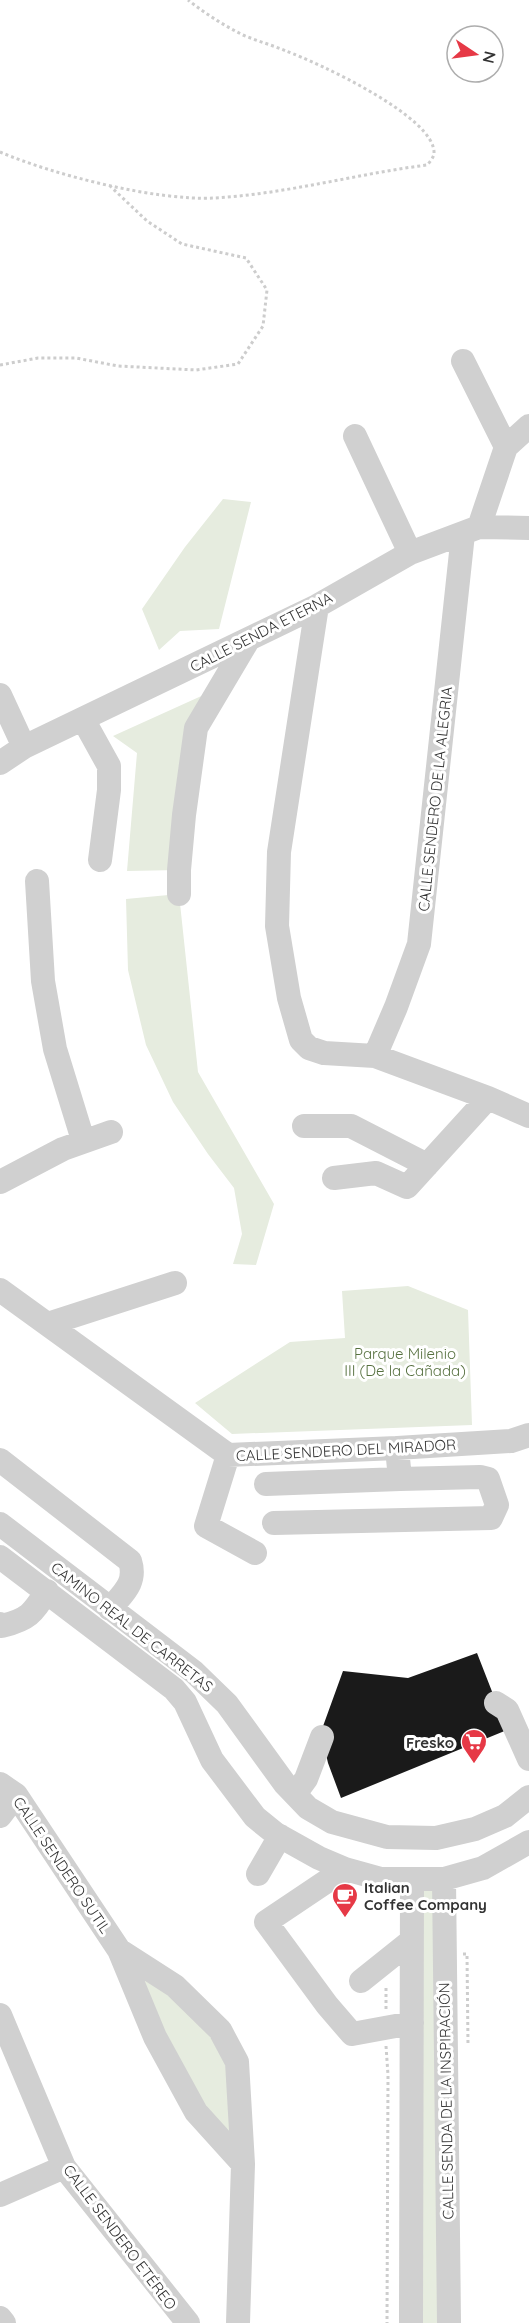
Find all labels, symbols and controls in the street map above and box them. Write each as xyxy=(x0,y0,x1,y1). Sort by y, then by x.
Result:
north arrow xyxy=(445,24,505,84)
text: N xyxy=(479,49,501,65)
street label: CALLE SENDA ETERNA xyxy=(187,588,336,676)
street label: CALLE SENDERO DE LA ALEGRIA xyxy=(414,685,456,912)
park label: Parque Milenio III (De la Cañada) xyxy=(344,1344,466,1380)
street label: CALLE SENDERO DEL MIRADOR xyxy=(235,1435,457,1465)
street label: CAMINO REAL DE CARRETAS xyxy=(47,1558,217,1696)
supermarket icon: Fresko xyxy=(459,1727,489,1765)
place label: Fresko xyxy=(406,1733,454,1752)
street label: CALLE SENDERO SUTIL xyxy=(9,1793,115,1937)
place label: Italian Coffee Company xyxy=(364,1878,487,1914)
cafe icon: Italian Coffee Company xyxy=(330,1881,360,1919)
street label: CALLE SENDA DE LA INSPIRACIÓN xyxy=(434,1982,458,2220)
street label: CALLE SENDERO ETÉREO xyxy=(59,2161,181,2313)

